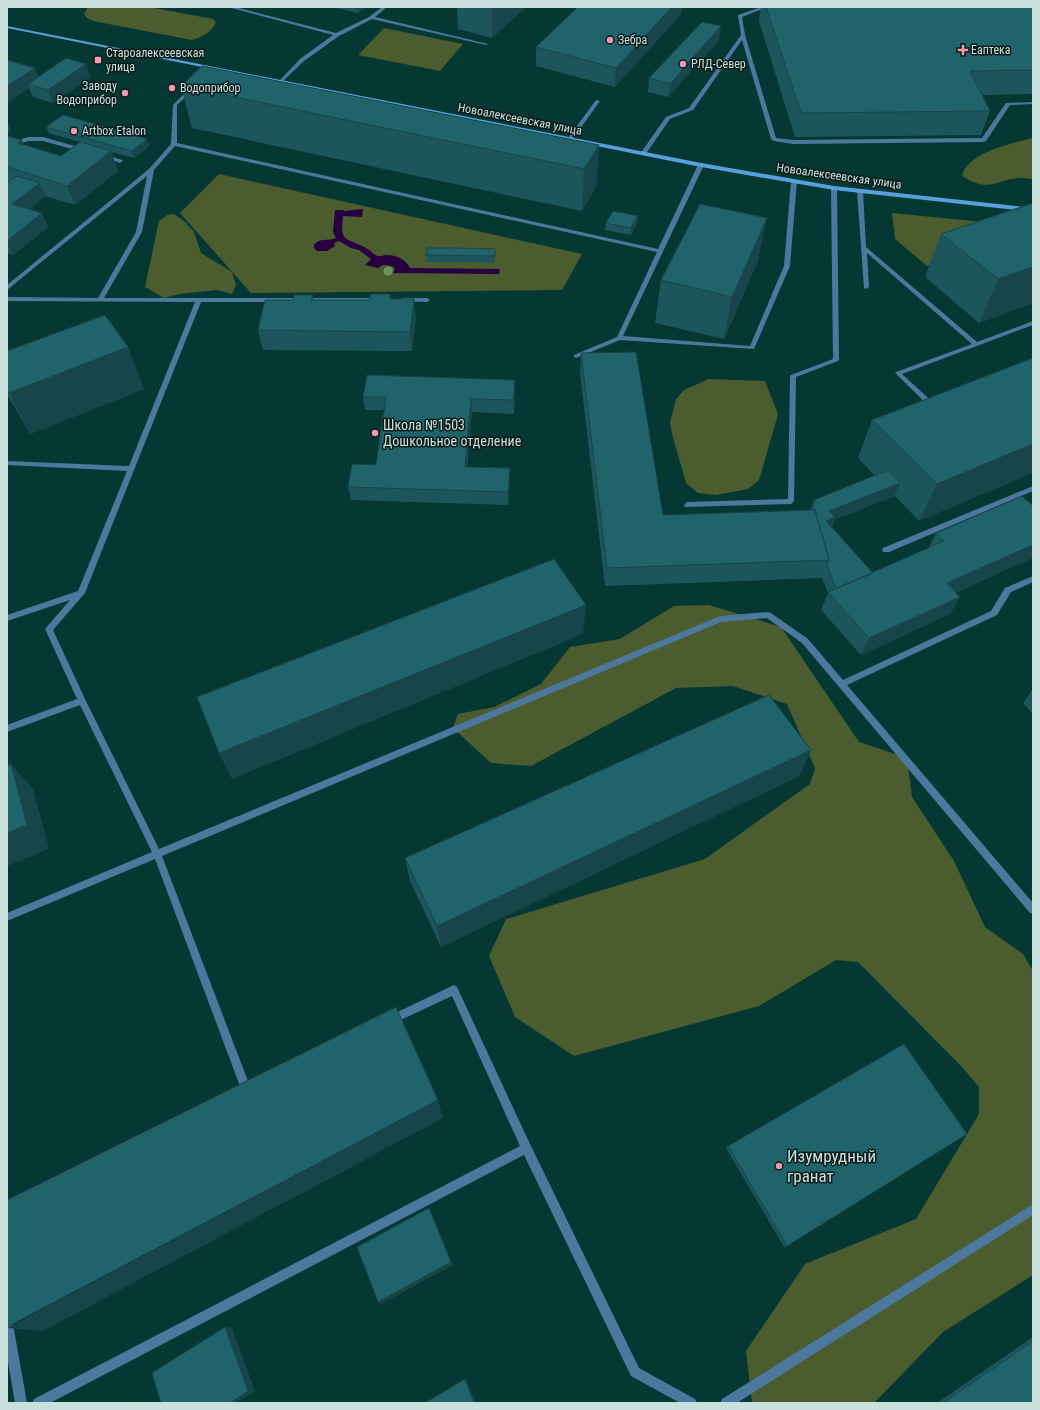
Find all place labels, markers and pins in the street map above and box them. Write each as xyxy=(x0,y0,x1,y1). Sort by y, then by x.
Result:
place label: Зебра xyxy=(618,33,647,47)
marker: Зебра xyxy=(605,35,615,45)
place label: Еаптека xyxy=(971,43,1011,57)
marker: Еаптека xyxy=(958,45,968,55)
place label: Староалексеевская улица xyxy=(106,46,204,74)
marker: Староалексеевская улица xyxy=(93,55,103,65)
place label: РЛД-Север xyxy=(691,57,746,71)
marker: РЛД-Север xyxy=(678,59,688,69)
place label: Заводу Водоприбор xyxy=(56,79,117,107)
place label: Водоприбор xyxy=(180,81,241,95)
marker: Водоприбор xyxy=(167,83,177,93)
marker: Заводу Водоприбор xyxy=(120,88,130,98)
place label: Artbox Etalon xyxy=(82,124,146,138)
marker: Artbox Etalon xyxy=(69,126,79,136)
place label: Школа №1503 Дошкольное отделение xyxy=(383,417,522,449)
marker: Школа №1503 Дошкольное отделение xyxy=(370,428,380,438)
place label: Изумрудный гранат xyxy=(787,1146,876,1186)
marker: Изумрудный гранат xyxy=(774,1161,784,1171)

